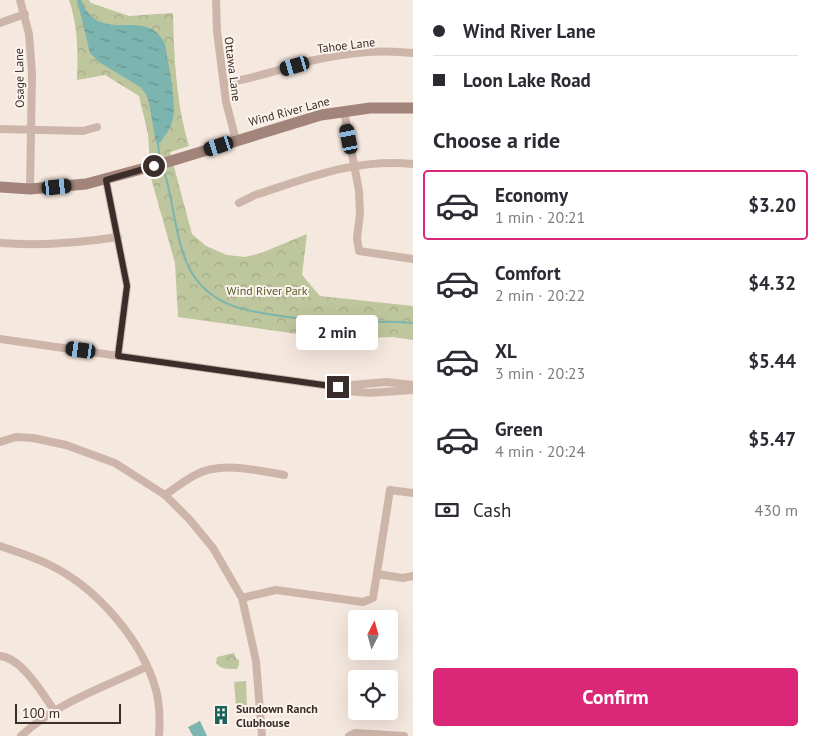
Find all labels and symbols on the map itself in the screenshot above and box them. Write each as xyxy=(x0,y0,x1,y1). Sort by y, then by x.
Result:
street label: Tahoe Lane xyxy=(316,34,376,56)
street label: Ottawa Lane xyxy=(222,36,244,102)
street label: Osage Lane xyxy=(11,48,27,108)
car xyxy=(278,55,311,77)
street label: Wind River Lane xyxy=(247,93,331,129)
car xyxy=(338,123,359,155)
car xyxy=(202,134,235,158)
route start xyxy=(143,155,165,177)
car xyxy=(41,178,72,196)
park label: Wind River Park xyxy=(227,283,308,298)
callout: 2 min xyxy=(297,314,379,350)
car xyxy=(65,340,96,360)
route end xyxy=(327,376,349,398)
north arrow xyxy=(348,610,398,660)
scale bar xyxy=(15,701,121,724)
place label: Sundown Ranch Clubhouse xyxy=(236,701,318,730)
building icon: Sundown Ranch Clubhouse xyxy=(210,704,232,726)

